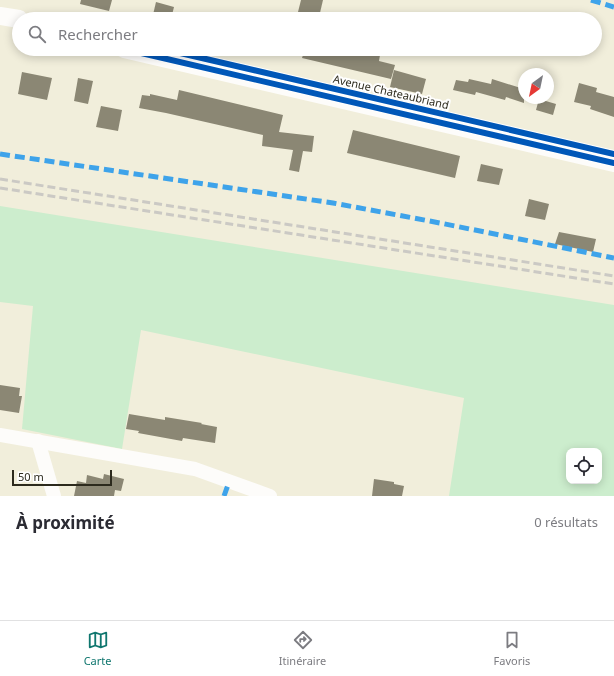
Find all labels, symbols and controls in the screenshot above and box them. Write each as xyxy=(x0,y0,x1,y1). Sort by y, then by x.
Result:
search box xyxy=(12,12,602,56)
icon: search xyxy=(26,23,48,45)
text: Rechercher xyxy=(58,24,138,44)
north arrow xyxy=(518,68,554,104)
street label: Avenue Chateaubriand xyxy=(332,71,451,112)
map controls xyxy=(566,448,602,484)
button: locate xyxy=(566,448,602,484)
scale bar xyxy=(12,468,112,487)
text: 50 m xyxy=(18,469,44,484)
text: À proximité xyxy=(16,511,115,534)
text: 0 résultats xyxy=(534,513,598,531)
tab: Carte xyxy=(84,629,112,668)
tab: Itinéraire xyxy=(279,629,326,668)
tab: Favoris xyxy=(494,629,530,668)

